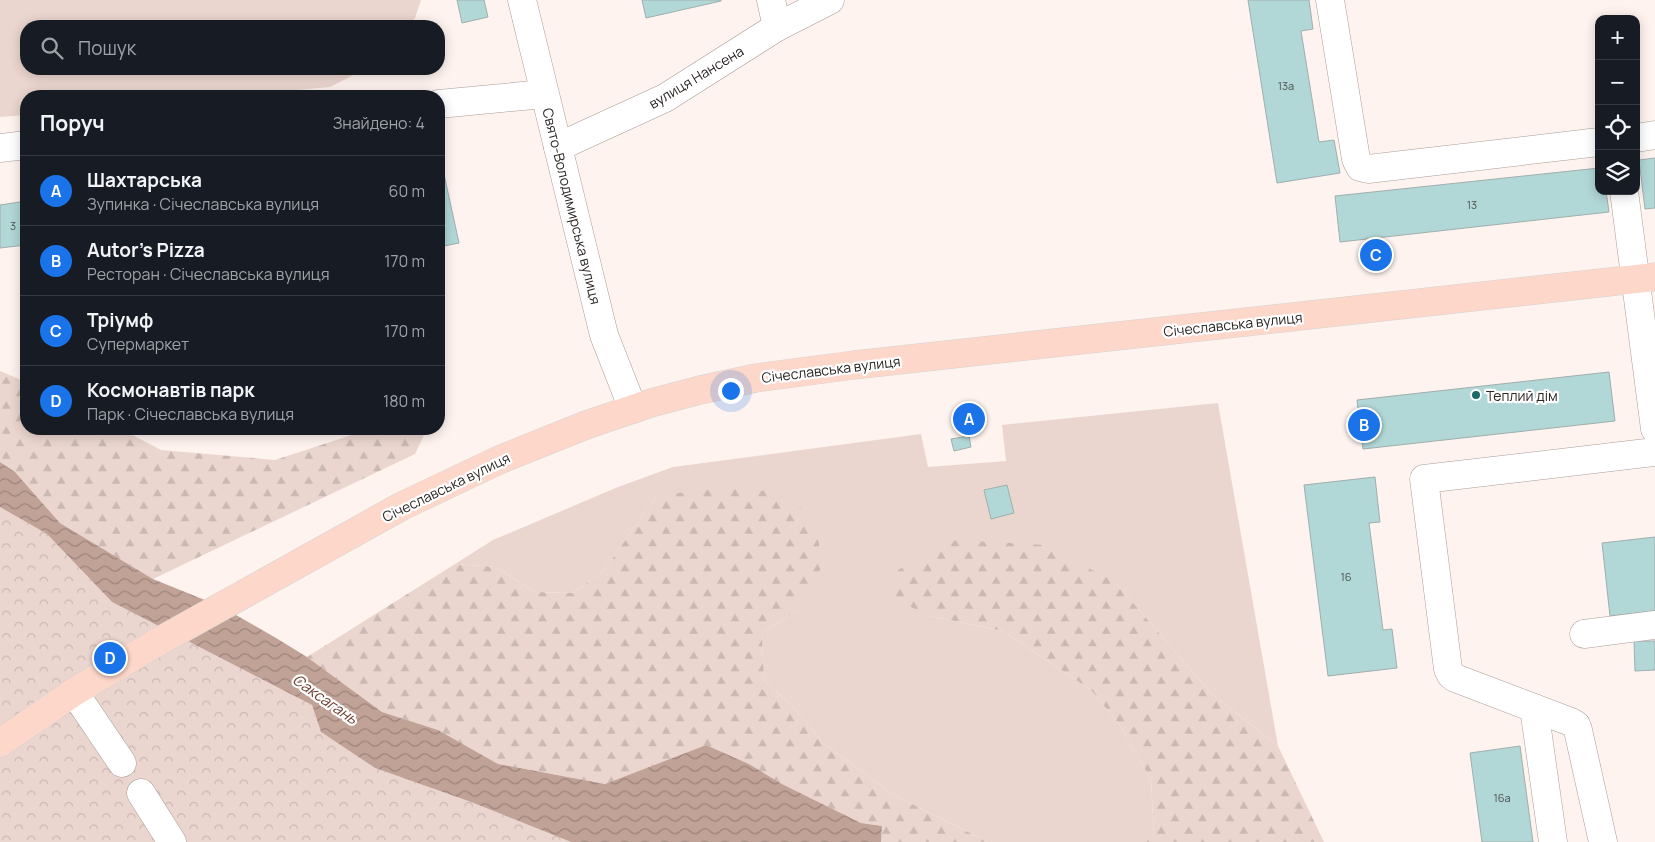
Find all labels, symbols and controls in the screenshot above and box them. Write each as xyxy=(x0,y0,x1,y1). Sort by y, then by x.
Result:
map controls xyxy=(1595,15,1640,195)
button: + xyxy=(1595,15,1640,60)
search box xyxy=(20,20,445,75)
icon: search xyxy=(38,34,66,62)
text: Пошук xyxy=(78,35,136,61)
street label: вулиця Нансена xyxy=(645,41,747,113)
button: − xyxy=(1595,60,1640,105)
house number: 13а xyxy=(1278,78,1294,93)
button: locate xyxy=(1595,105,1640,150)
street label: Свято-Володимирська вулиця xyxy=(538,106,606,306)
text: Поруч xyxy=(40,109,105,137)
text: Знайдено: 4 xyxy=(333,112,425,134)
button: layers xyxy=(1595,150,1640,195)
text: Шахтарська xyxy=(87,167,202,193)
text: A xyxy=(51,180,61,202)
text: 60 m xyxy=(389,180,425,202)
text: Зупинка · Січеславська вулиця xyxy=(87,193,319,215)
house number: 13 xyxy=(1467,197,1477,212)
house number: 3 xyxy=(10,218,16,233)
pin: C xyxy=(1360,236,1392,274)
text: Autor's Pizza xyxy=(87,237,205,263)
text: B xyxy=(51,250,61,272)
text: 170 m xyxy=(384,250,425,272)
text: Ресторан · Січеславська вулиця xyxy=(87,263,330,285)
text: Тріумф xyxy=(87,307,153,333)
street label: Січеславська вулиця xyxy=(1163,307,1303,341)
text: C xyxy=(50,320,62,342)
text: 170 m xyxy=(384,320,425,342)
text: Супермаркет xyxy=(87,333,189,355)
street label: Січеславська вулиця xyxy=(761,351,901,387)
text: Космонавтів парк xyxy=(87,377,254,403)
your location xyxy=(718,378,744,404)
place label: Теплий дім xyxy=(1486,386,1558,405)
marker: Теплий дім xyxy=(1470,389,1482,401)
text: D xyxy=(50,390,62,412)
text: 180 m xyxy=(383,390,425,412)
pin: A xyxy=(953,400,985,438)
text: Парк · Січеславська вулиця xyxy=(87,403,294,425)
pin: B xyxy=(1348,406,1380,444)
street label: Січеславська вулиця xyxy=(379,448,513,526)
house number: 16 xyxy=(1340,569,1352,584)
pin: D xyxy=(94,639,126,677)
water label: Саксагань xyxy=(288,669,362,730)
house number: 16а xyxy=(1493,790,1511,805)

